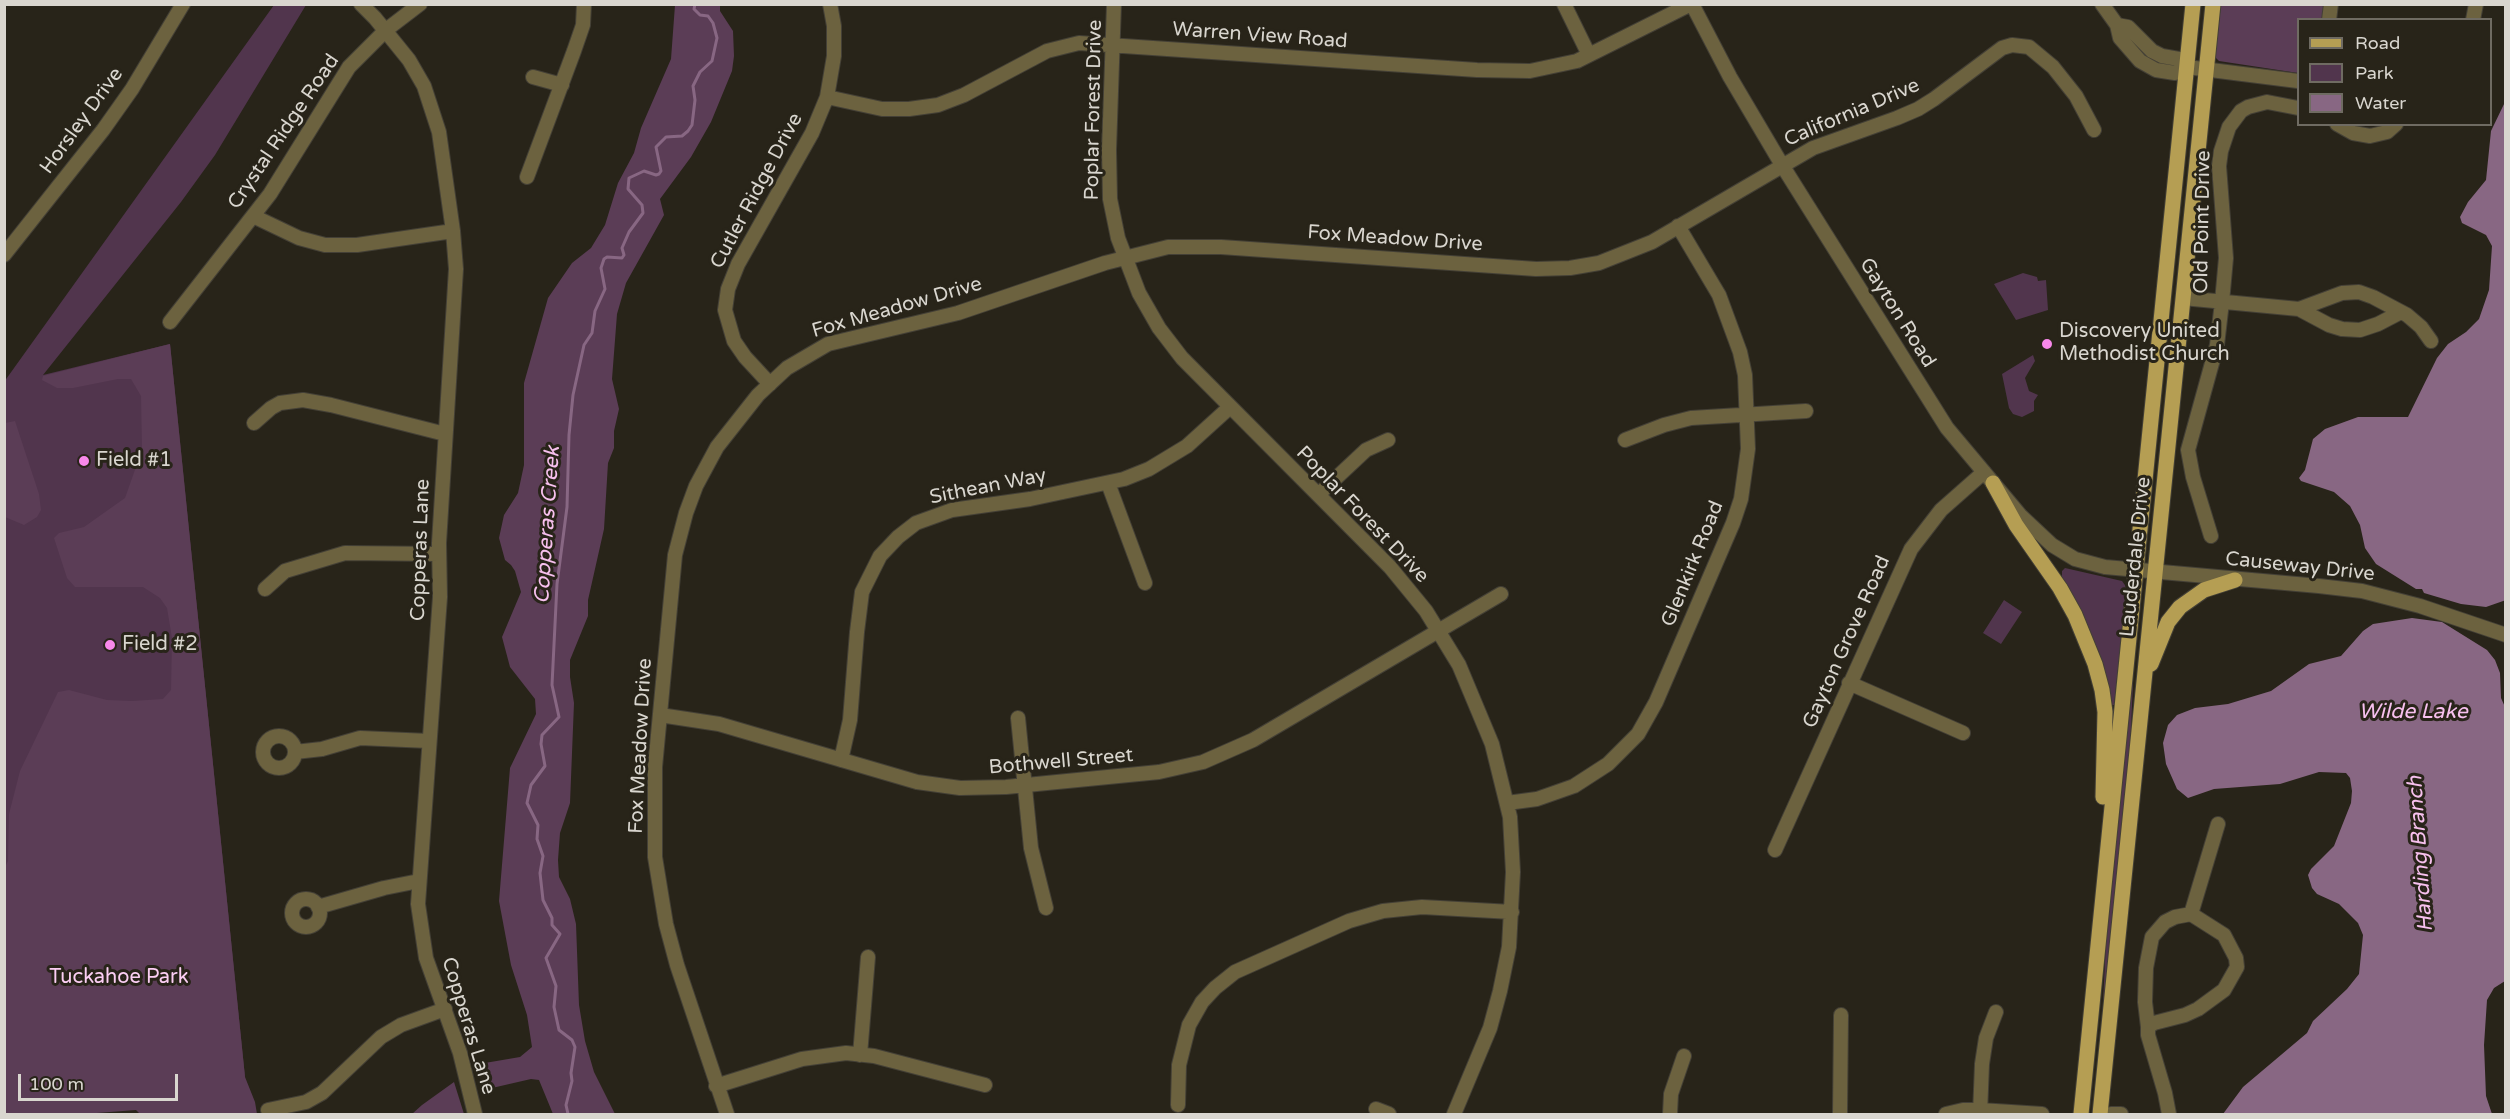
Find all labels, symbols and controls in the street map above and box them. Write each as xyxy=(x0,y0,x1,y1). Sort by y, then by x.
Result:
street label: Warren View Road xyxy=(1172,18,1348,54)
legend xyxy=(2297,18,2492,126)
street label: Poplar Forest Drive xyxy=(1080,19,1108,201)
text: Road xyxy=(2355,32,2400,54)
street label: Crystal Ridge Road xyxy=(223,50,345,214)
text: Park xyxy=(2355,62,2393,84)
street label: Horsley Drive xyxy=(35,63,129,179)
street label: California Drive xyxy=(1781,74,1923,152)
text: Water xyxy=(2355,92,2406,114)
street label: Cutler Ridge Drive xyxy=(706,109,808,273)
street label: Old Point Drive xyxy=(2190,150,2216,294)
street label: Fox Meadow Drive xyxy=(1306,221,1484,257)
street label: Gayton Road xyxy=(1854,254,1940,372)
street label: Fox Meadow Drive xyxy=(809,272,985,344)
place label: Discovery United Methodist Church xyxy=(2059,320,2230,367)
marker: Discovery United Methodist Church xyxy=(2040,337,2054,351)
street label: Poplar Forest Drive xyxy=(1291,442,1433,588)
water label: Copperas Creek xyxy=(530,445,566,605)
place label: Field #1 xyxy=(96,449,172,473)
marker: Field #1 xyxy=(77,454,91,468)
street label: Sithean Way xyxy=(928,464,1048,510)
street label: Lauderdale Drive xyxy=(2116,476,2156,638)
street label: Copperas Lane xyxy=(407,478,435,622)
street label: Glenkirk Road xyxy=(1657,498,1729,630)
street label: Causeway Drive xyxy=(2224,547,2376,587)
street label: Gayton Grove Road xyxy=(1798,552,1896,732)
place label: Field #2 xyxy=(122,633,198,657)
marker: Field #2 xyxy=(103,638,117,652)
street label: Fox Meadow Drive xyxy=(624,658,658,834)
water label: Wilde Lake xyxy=(2358,699,2468,725)
street label: Bothwell Street xyxy=(988,744,1134,780)
water label: Harding Branch xyxy=(2403,775,2439,933)
street label: Copperas Lane xyxy=(436,954,500,1098)
park label: Tuckahoe Park xyxy=(49,966,189,990)
scale bar xyxy=(21,1062,182,1100)
text: 100 m xyxy=(29,1073,84,1095)

